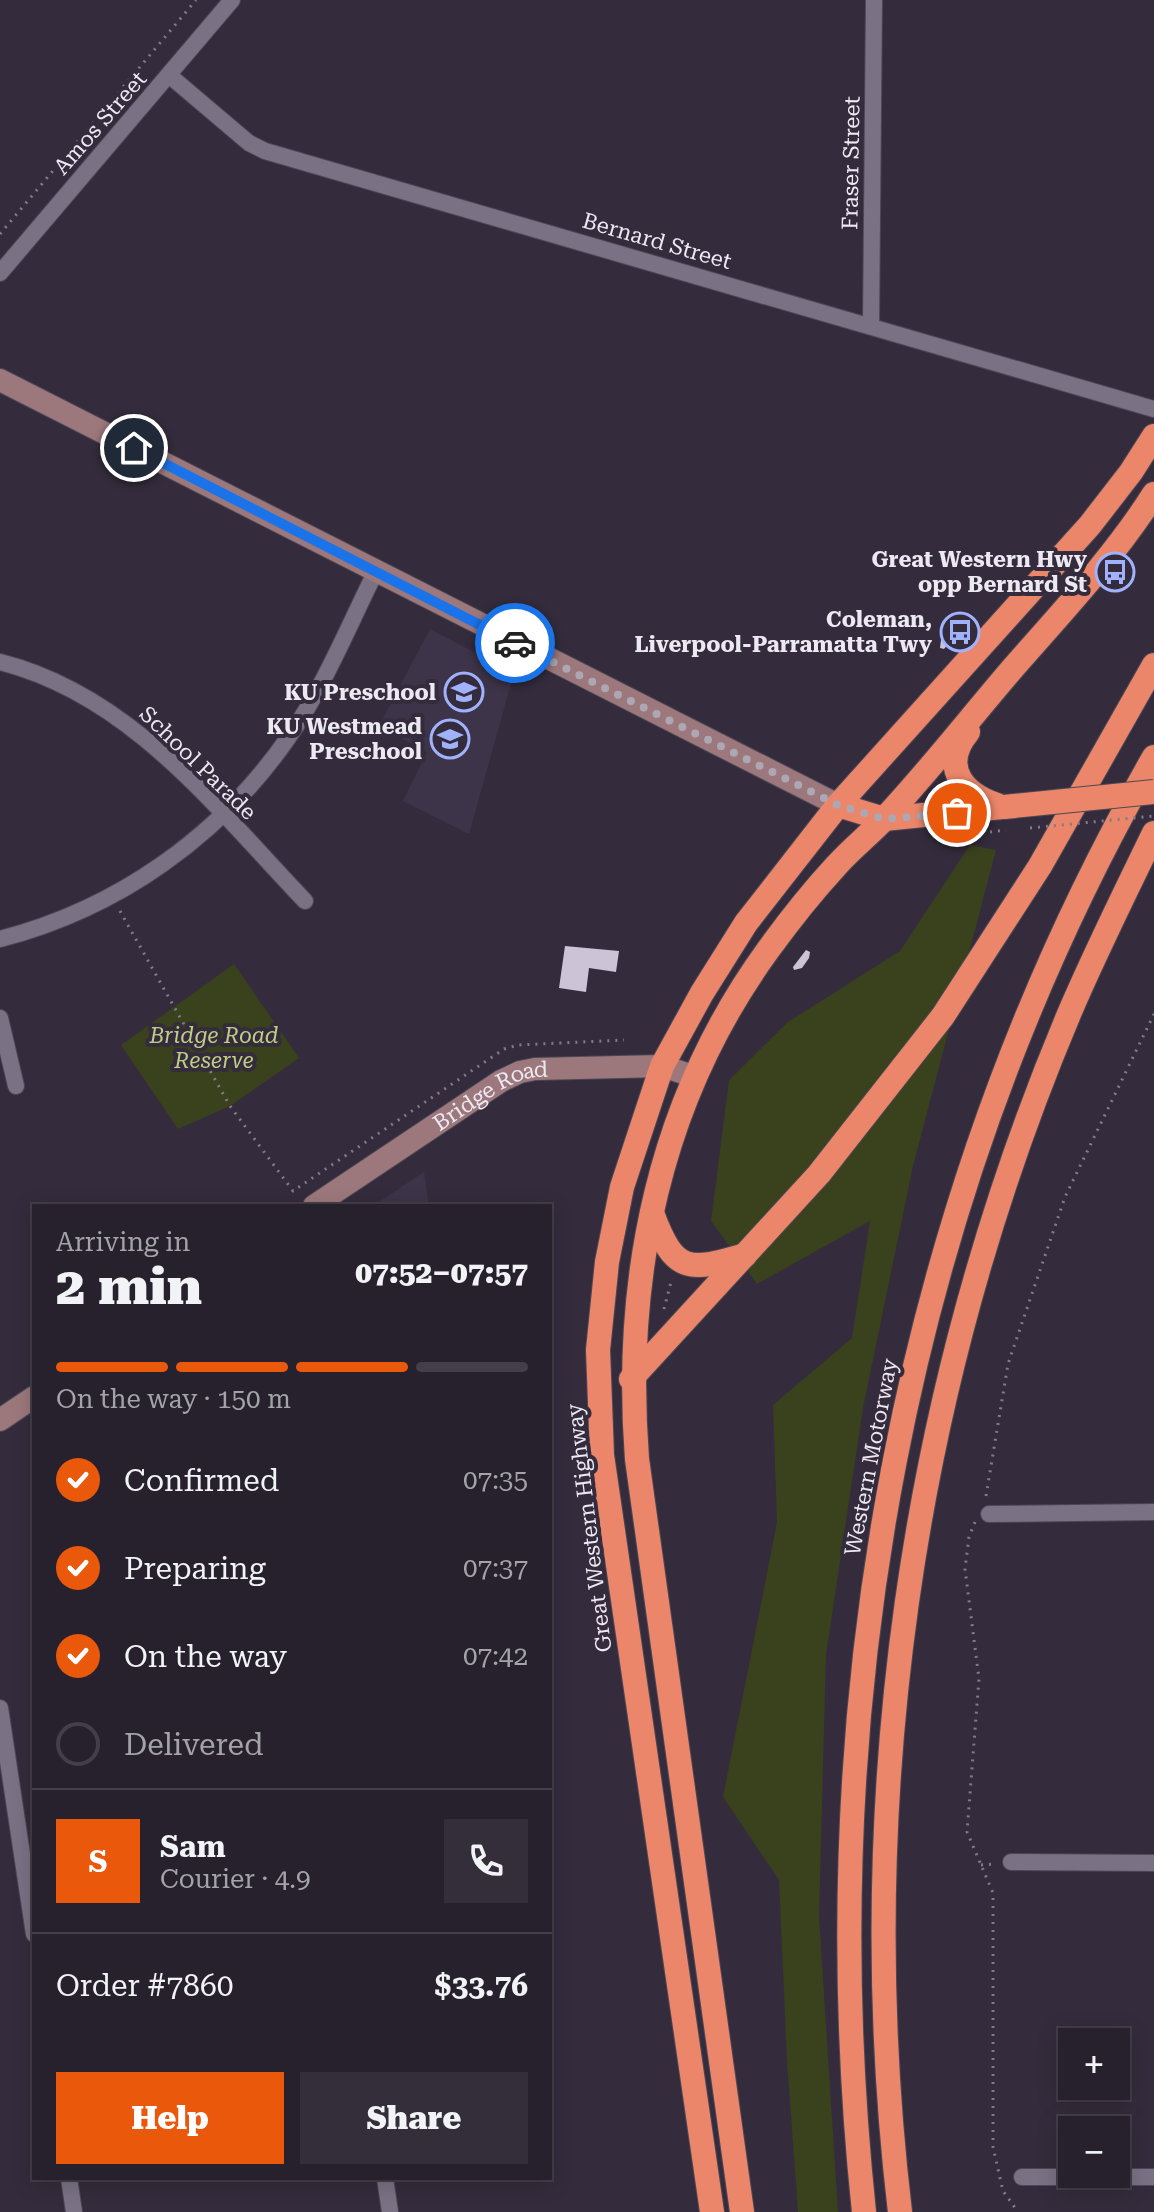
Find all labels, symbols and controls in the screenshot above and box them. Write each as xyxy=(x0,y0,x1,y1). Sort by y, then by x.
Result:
street label: Amos Street xyxy=(49,66,151,180)
street label: Fraser Street xyxy=(837,96,865,230)
street label: Bernard Street xyxy=(580,208,734,274)
pin xyxy=(100,414,168,482)
icon: home xyxy=(112,426,156,470)
place label: Great Western Hwy opp Bernard St xyxy=(871,547,1088,597)
bus stop icon: Great Western Hwy opp Bernard St xyxy=(1094,551,1136,593)
courier xyxy=(475,603,555,683)
place label: Coleman, Liverpool-Parramatta Twy xyxy=(635,607,933,657)
bus stop icon: Coleman, Liverpool-Parramatta Twy xyxy=(939,611,981,653)
icon: car xyxy=(493,621,537,665)
school or university icon: KU Preschool xyxy=(443,671,485,713)
place label: KU Preschool xyxy=(284,680,436,705)
street label: School Parade xyxy=(135,701,261,825)
place label: KU Westmead Preschool xyxy=(267,714,422,764)
school or university icon: KU Westmead Preschool xyxy=(429,718,471,760)
pin xyxy=(923,779,991,847)
icon: bag xyxy=(935,791,979,835)
park label: Bridge Road Reserve xyxy=(148,1023,279,1073)
street label: Bridge Road xyxy=(428,1056,548,1135)
text: Arriving in xyxy=(56,1227,190,1257)
text: 07:52–07:57 xyxy=(355,1255,528,1290)
text: 2 min xyxy=(56,1256,202,1317)
street label: Western Motorway xyxy=(840,1356,902,1558)
text: On the way · 150 m xyxy=(56,1384,291,1414)
street label: Great Western Highway xyxy=(561,1402,617,1654)
icon: check xyxy=(56,1458,100,1502)
text: Confirmed xyxy=(124,1463,279,1498)
text: 07:35 xyxy=(463,1465,528,1495)
icon: check xyxy=(56,1546,100,1590)
text: Preparing xyxy=(124,1551,266,1586)
text: 07:37 xyxy=(463,1553,528,1583)
icon: check xyxy=(56,1634,100,1678)
text: On the way xyxy=(124,1639,287,1674)
text: 07:42 xyxy=(463,1641,528,1671)
text: Delivered xyxy=(124,1727,263,1762)
button: phone xyxy=(444,1819,528,1903)
text: Sam xyxy=(160,1829,226,1864)
text: S xyxy=(89,1844,107,1879)
text: Courier · 4.9 xyxy=(160,1864,310,1894)
text: Order #7860 xyxy=(56,1968,234,2003)
text: $33.76 xyxy=(435,1968,528,2003)
map controls xyxy=(1058,2028,1130,2188)
button: + xyxy=(1058,2028,1130,2100)
button: Help xyxy=(56,2072,284,2164)
button: Share xyxy=(300,2072,528,2164)
button: − xyxy=(1058,2116,1130,2188)

